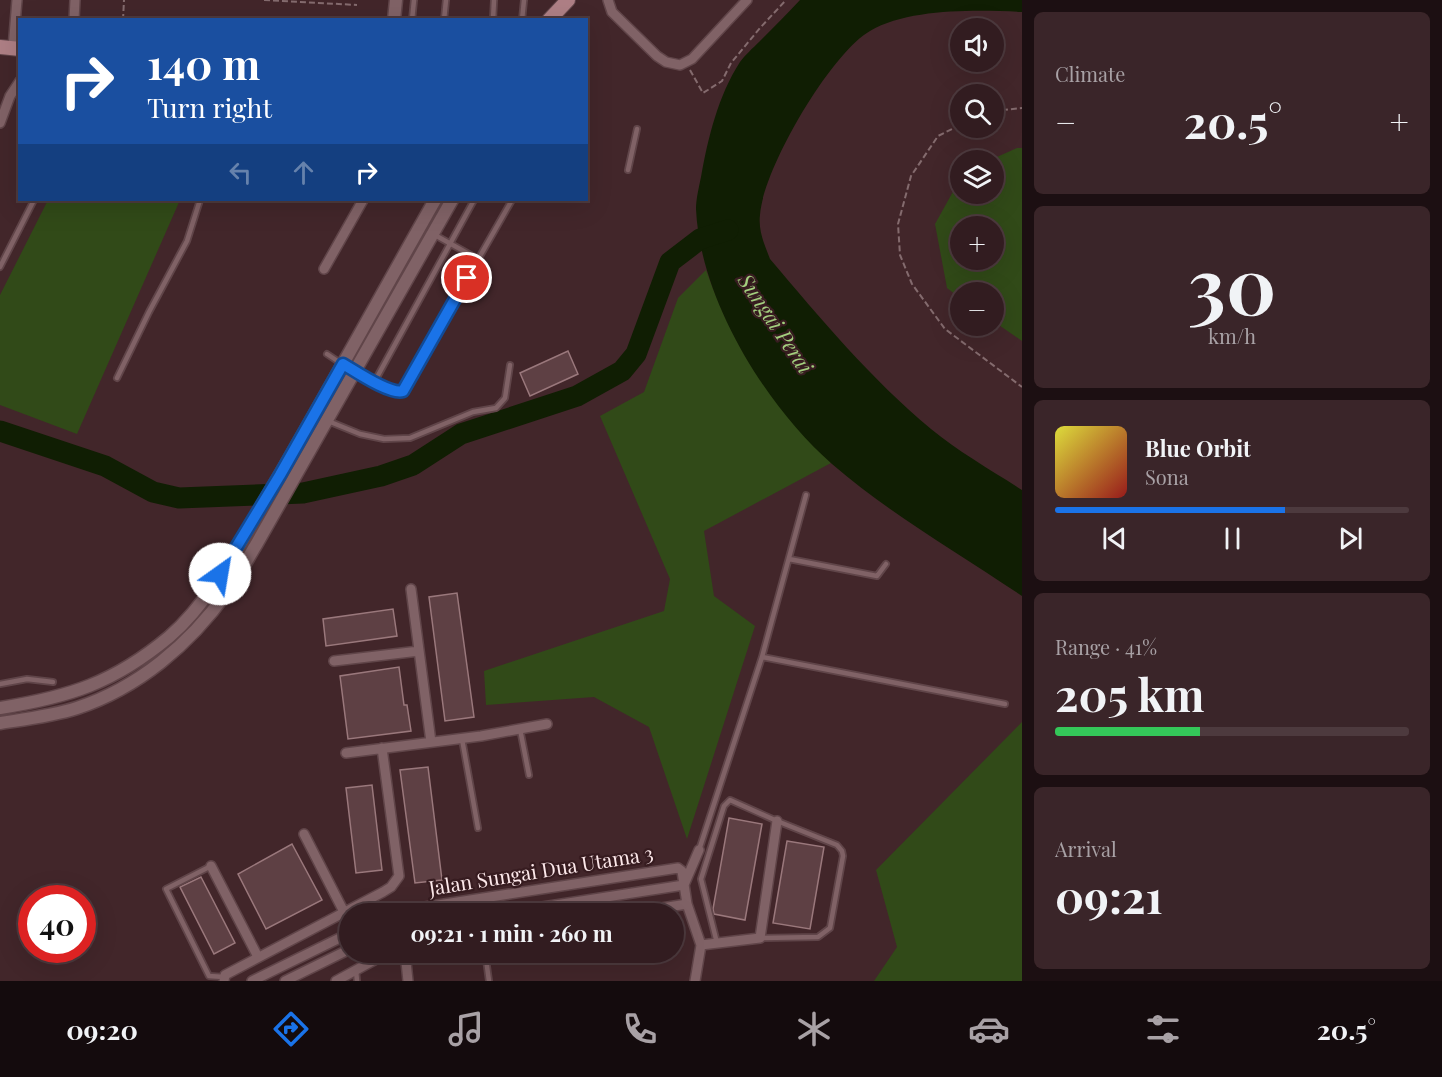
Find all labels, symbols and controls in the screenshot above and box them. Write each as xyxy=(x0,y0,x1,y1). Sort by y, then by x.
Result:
map controls xyxy=(950,18,1004,336)
button: sound xyxy=(950,18,1004,72)
text: 140 m xyxy=(147,35,260,91)
icon: right xyxy=(48,42,126,120)
text: Climate xyxy=(1055,60,1125,87)
button: search xyxy=(950,84,1004,138)
text: Turn right xyxy=(147,89,272,125)
text: 20.5° xyxy=(1184,90,1282,150)
text: − xyxy=(1055,99,1076,143)
text: + xyxy=(1390,99,1409,143)
button: layers xyxy=(950,150,1004,204)
icon: left xyxy=(224,156,257,189)
icon: ahead xyxy=(287,156,320,189)
icon: right xyxy=(350,156,383,189)
button: + xyxy=(950,216,1004,270)
text: 30 xyxy=(1188,231,1276,335)
pin xyxy=(441,252,492,303)
icon: arrive xyxy=(450,261,483,294)
water label: Sungai Perai xyxy=(732,267,821,379)
button: − xyxy=(950,282,1004,336)
text: km/h xyxy=(1208,322,1256,349)
text: Blue Orbit xyxy=(1145,433,1251,463)
text: Sona xyxy=(1145,463,1189,490)
icon: previous xyxy=(1098,522,1131,555)
icon: pause xyxy=(1216,522,1249,555)
icon: next xyxy=(1334,522,1367,555)
position arrow xyxy=(188,542,252,606)
text: Range · 41% xyxy=(1055,633,1157,660)
text: 205 km xyxy=(1055,663,1205,723)
text: Arrival xyxy=(1055,835,1117,862)
street label: Jalan Sungai Dua Utama 3 xyxy=(426,838,655,901)
text: 09:21 xyxy=(1055,865,1163,925)
speed limit sign: 40 xyxy=(18,885,96,963)
text: 09:21 · 1 min · 260 m xyxy=(410,918,613,948)
icon: directions xyxy=(270,1008,312,1050)
icon: music xyxy=(445,1008,487,1050)
icon: phone xyxy=(619,1008,661,1050)
icon: climate xyxy=(793,1008,835,1050)
icon: car xyxy=(968,1008,1010,1050)
icon: filters xyxy=(1142,1008,1184,1050)
text: 09:20 xyxy=(66,1011,138,1047)
text: 20.5° xyxy=(1317,1011,1376,1047)

